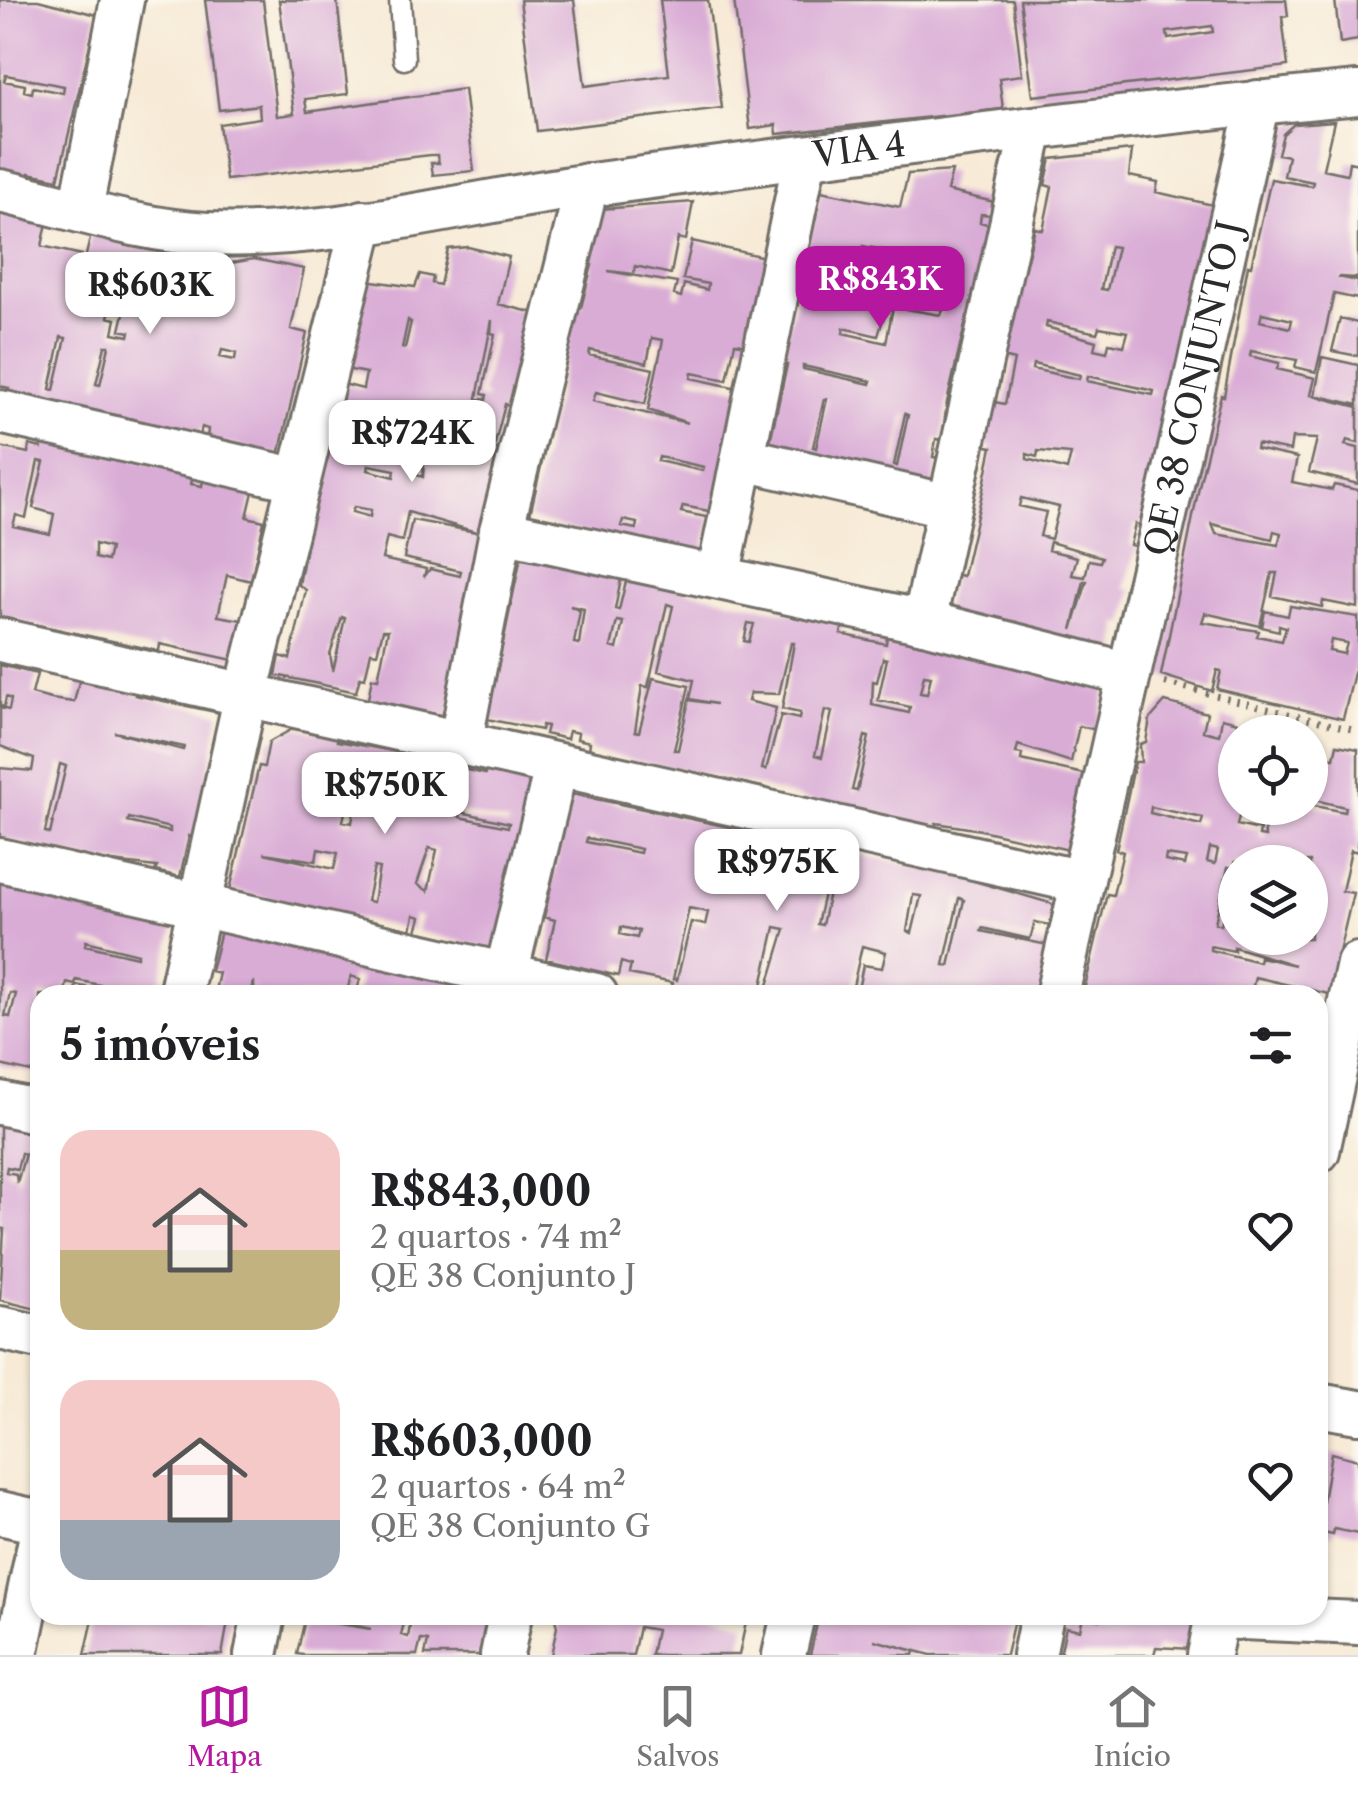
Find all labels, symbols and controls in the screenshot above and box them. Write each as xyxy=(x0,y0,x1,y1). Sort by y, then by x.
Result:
street label: VIA 4 xyxy=(809,122,908,177)
street label: QE 38 CONJUNTO J xyxy=(1135,216,1252,560)
pin: R$843K xyxy=(799,246,961,331)
pin: R$603K xyxy=(69,252,231,337)
text: R$843K xyxy=(818,259,942,298)
text: R$603K xyxy=(87,265,213,304)
pin: R$724K xyxy=(331,400,493,485)
text: R$724K xyxy=(351,413,473,452)
map controls xyxy=(1218,715,1328,955)
button: locate xyxy=(1218,715,1328,825)
pin: R$750K xyxy=(304,752,466,837)
text: R$750K xyxy=(324,765,446,804)
pin: R$975K xyxy=(696,829,858,914)
text: R$975K xyxy=(716,842,838,881)
button: layers xyxy=(1218,845,1328,955)
icon: filters xyxy=(1243,1018,1298,1073)
text: 5 imóveis xyxy=(60,1019,261,1071)
text: R$843,000 xyxy=(370,1165,592,1217)
icon: home xyxy=(140,1170,260,1290)
icon: heart xyxy=(1243,1203,1298,1258)
text: 2 quartos · 74 m² xyxy=(370,1217,622,1256)
text: QE 38 Conjunto J xyxy=(370,1256,636,1295)
text: R$603,000 xyxy=(370,1415,593,1467)
icon: home xyxy=(140,1420,260,1540)
icon: heart xyxy=(1243,1453,1298,1508)
text: 2 quartos · 64 m² xyxy=(370,1467,626,1506)
text: QE 38 Conjunto G xyxy=(370,1506,650,1545)
tab: Mapa xyxy=(187,1679,262,1773)
tab: Salvos xyxy=(636,1679,720,1773)
tab: Início xyxy=(1094,1679,1171,1773)

